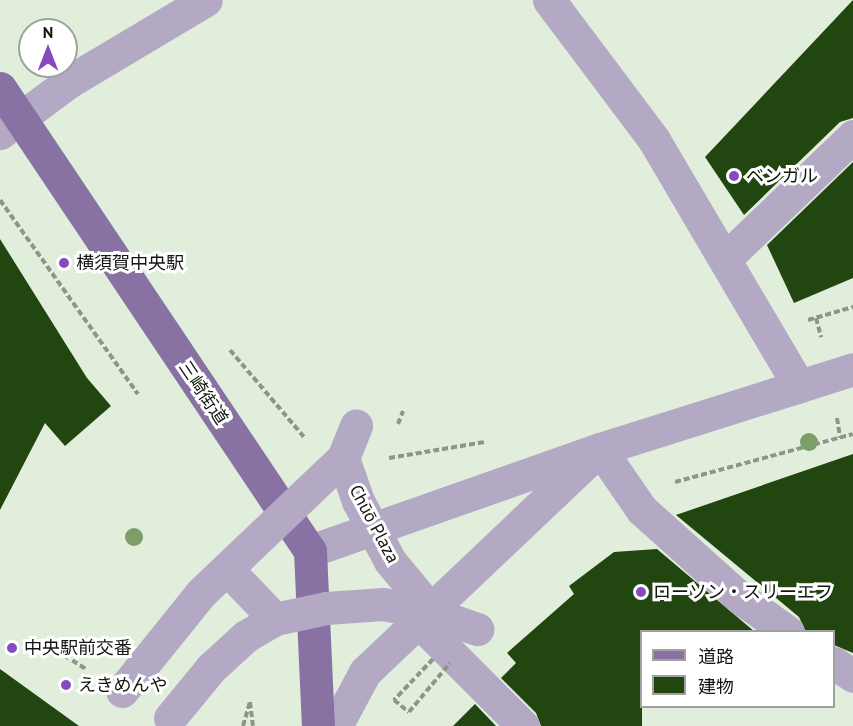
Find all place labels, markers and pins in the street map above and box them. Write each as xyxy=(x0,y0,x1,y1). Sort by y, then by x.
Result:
place label: ベンガル xyxy=(746,165,818,187)
marker: ベンガル xyxy=(727,169,741,183)
place label: 横須賀中央駅 xyxy=(76,252,184,274)
marker: 横須賀中央駅 xyxy=(57,256,71,270)
place label: ローソン・スリーエフ xyxy=(653,581,833,603)
marker: ローソン・スリーエフ xyxy=(634,585,648,599)
place label: 中央駅前交番 xyxy=(24,637,132,659)
marker: 中央駅前交番 xyxy=(5,641,19,655)
place label: えきめんや xyxy=(78,674,168,696)
marker: えきめんや xyxy=(59,678,73,692)

